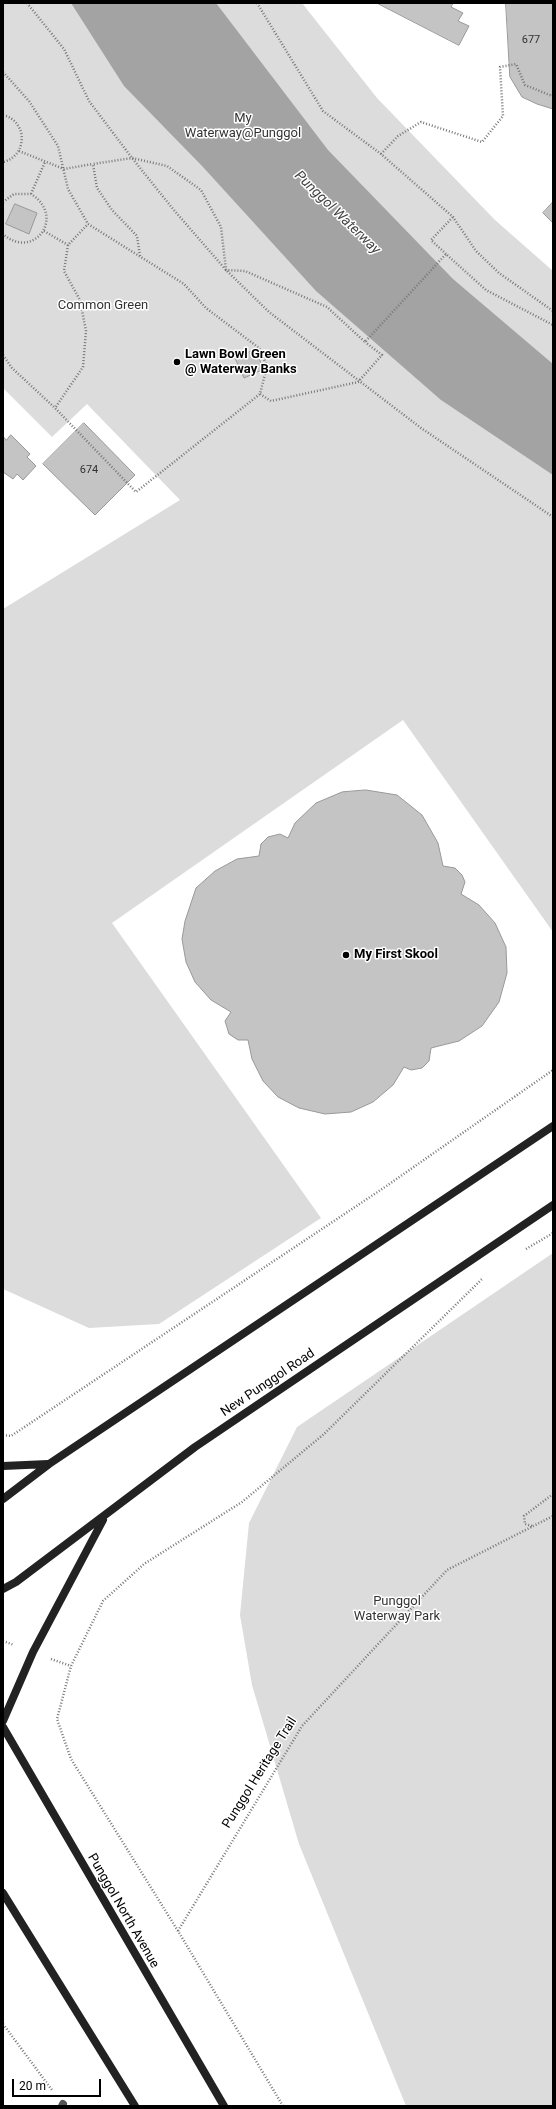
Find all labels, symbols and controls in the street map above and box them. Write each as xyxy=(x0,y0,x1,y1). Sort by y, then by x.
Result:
house number: 677 xyxy=(522,33,540,47)
park label: My Waterway@Punggol xyxy=(185,111,301,142)
water label: Punggol Waterway xyxy=(291,168,383,258)
park label: Common Green xyxy=(58,298,148,314)
place label: Lawn Bowl Green @ Waterway Banks xyxy=(185,347,297,378)
marker: Lawn Bowl Green @ Waterway Banks xyxy=(172,357,182,367)
house number: 674 xyxy=(80,463,98,477)
place label: My First Skool xyxy=(354,947,438,963)
marker: My First Skool xyxy=(341,950,351,960)
street label: New Punggol Road xyxy=(218,1346,318,1420)
park label: Punggol Waterway Park xyxy=(354,1594,440,1625)
street label: Punggol Heritage Trail xyxy=(219,1714,301,1832)
street label: Punggol North Avenue xyxy=(84,1851,162,1971)
scale bar xyxy=(14,2071,103,2097)
text: 20 m xyxy=(19,2079,46,2093)

